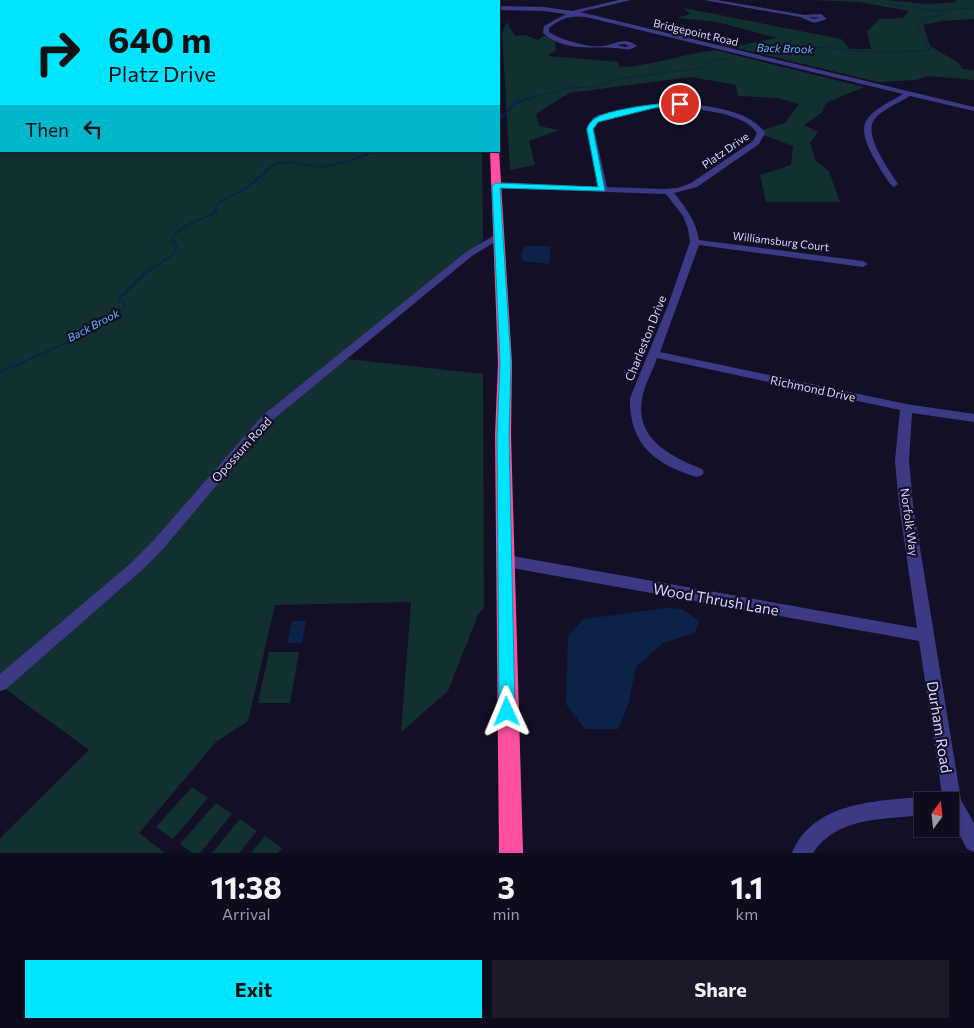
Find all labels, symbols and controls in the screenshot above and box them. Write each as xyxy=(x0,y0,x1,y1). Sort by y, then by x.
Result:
street label: Bridgepoint Road xyxy=(652,16,740,48)
text: 640 m xyxy=(108,17,212,60)
icon: right xyxy=(25,20,90,85)
water label: Back Brook xyxy=(756,41,815,56)
text: Platz Drive xyxy=(108,60,216,87)
pin xyxy=(659,83,701,125)
icon: arrive xyxy=(666,90,694,118)
icon: left xyxy=(79,115,107,143)
text: Then xyxy=(25,118,69,141)
street label: Platz Drive xyxy=(699,129,751,171)
street label: Williamsburg Court xyxy=(732,229,830,253)
street label: Charleston Drive xyxy=(621,293,669,383)
water label: Back Brook xyxy=(65,305,122,344)
street label: Richmond Drive xyxy=(769,372,857,404)
street label: Opossum Road xyxy=(208,414,274,484)
street label: Norfolk Way xyxy=(898,487,922,557)
street label: Wood Thrush Lane xyxy=(652,579,780,619)
street label: Durham Road xyxy=(924,680,956,774)
position arrow xyxy=(480,685,532,737)
north arrow xyxy=(914,792,959,838)
map controls xyxy=(914,792,959,837)
text: 11:38 xyxy=(211,868,282,905)
text: 3 xyxy=(497,868,515,905)
text: 1.1 xyxy=(730,868,763,905)
text: Arrival xyxy=(222,904,270,923)
text: min xyxy=(493,904,520,923)
text: km xyxy=(736,904,758,923)
button: Exit xyxy=(25,960,482,1018)
button: Share xyxy=(492,960,949,1018)

